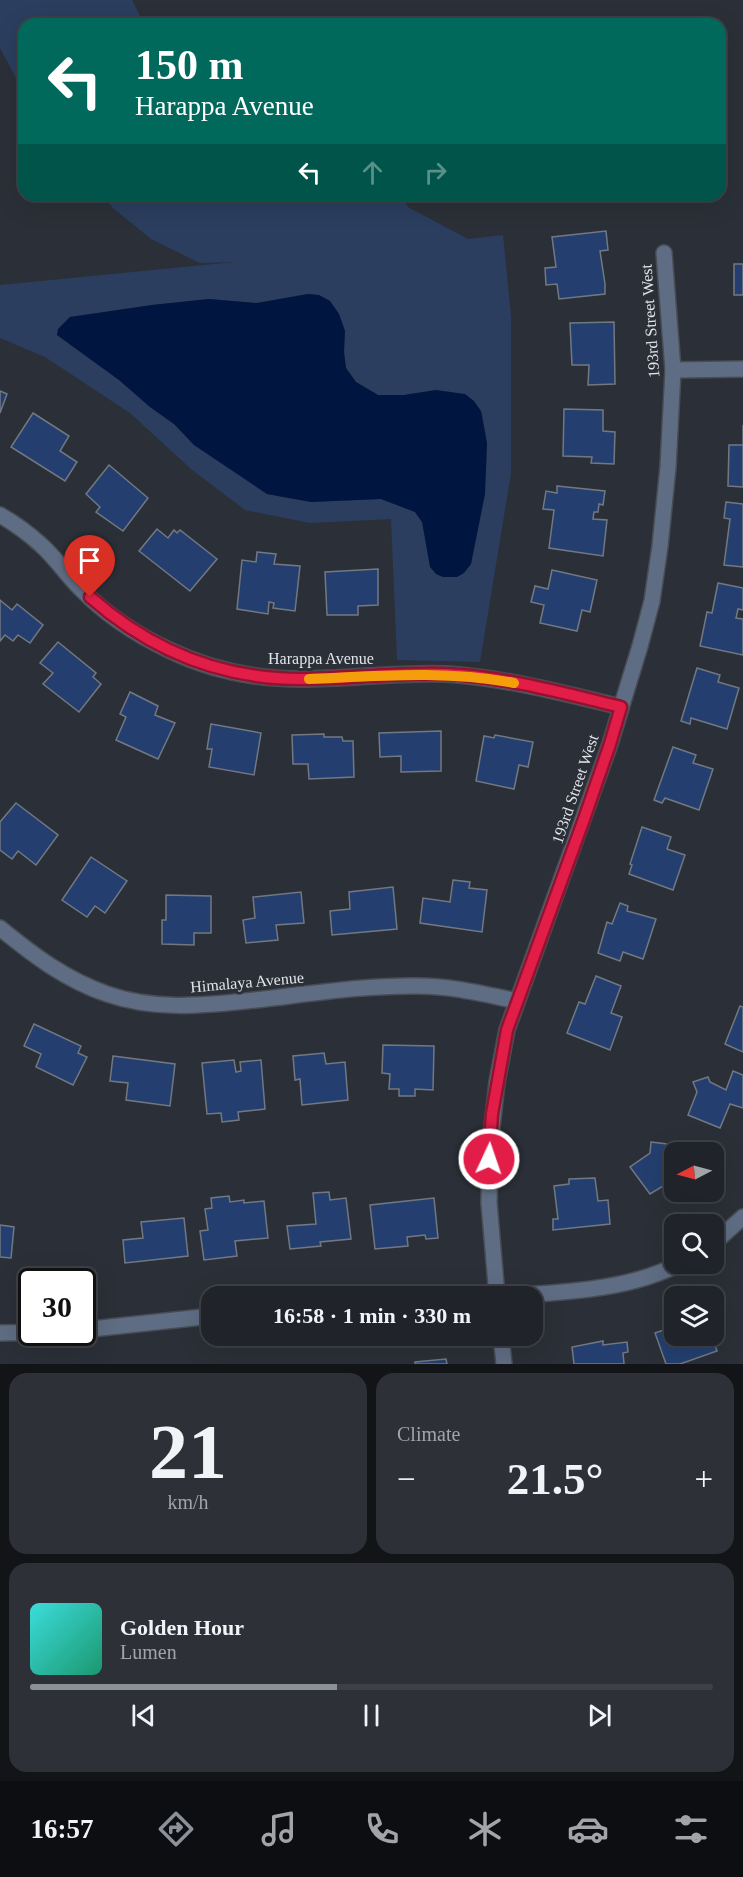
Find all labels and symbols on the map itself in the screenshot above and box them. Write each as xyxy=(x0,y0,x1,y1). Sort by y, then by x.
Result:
street label: 193rd Street West xyxy=(638,263,662,378)
pin xyxy=(64,535,115,597)
street label: Harappa Avenue xyxy=(268,650,374,668)
street label: 193rd Street West xyxy=(548,732,602,846)
street label: Himalaya Avenue xyxy=(190,969,305,996)
position arrow xyxy=(457,1127,521,1191)
north arrow xyxy=(664,1142,724,1202)
speed limit sign: 30 xyxy=(18,1268,96,1346)

